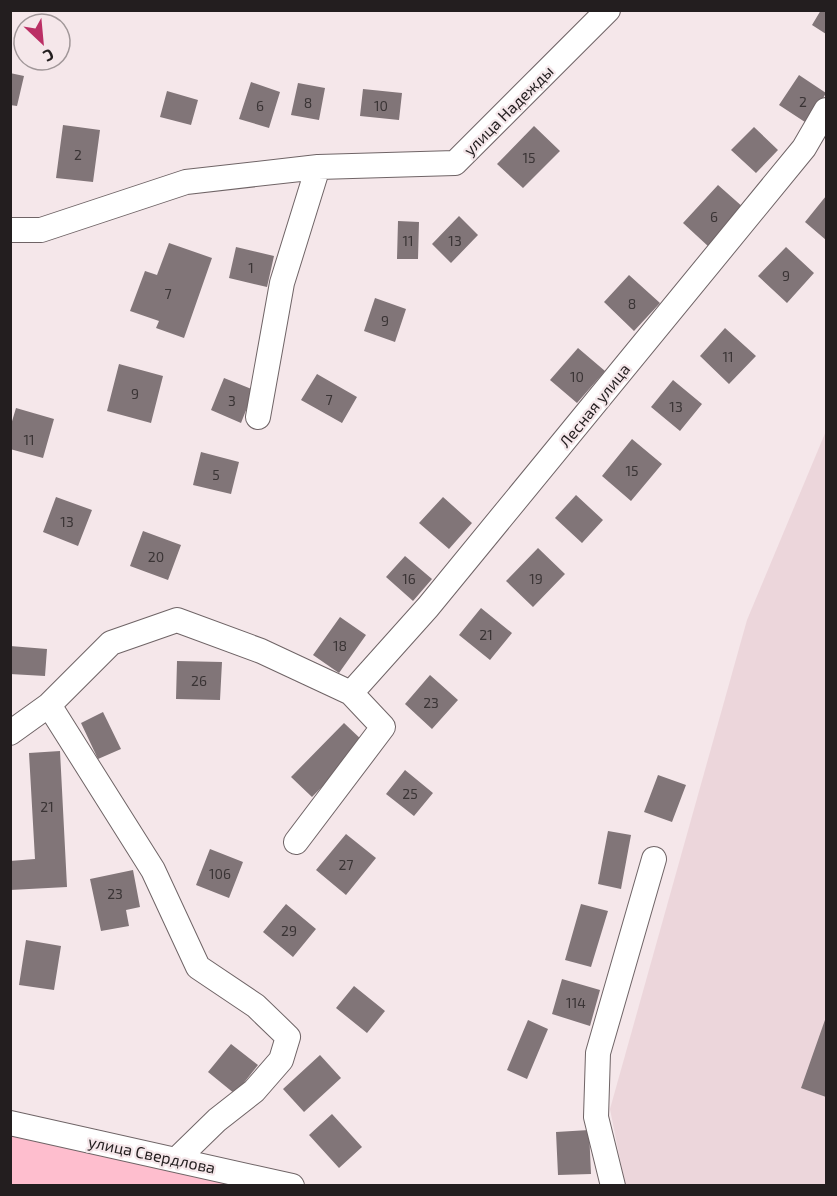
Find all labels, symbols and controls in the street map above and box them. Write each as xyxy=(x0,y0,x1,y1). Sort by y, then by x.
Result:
north arrow xyxy=(12,12,72,72)
text: С xyxy=(40,45,57,67)
street label: улица Надежды xyxy=(459,61,558,160)
house number: 2 xyxy=(799,93,807,110)
house number: 8 xyxy=(304,94,312,111)
house number: 6 xyxy=(256,97,264,114)
house number: 10 xyxy=(374,97,388,114)
house number: 2 xyxy=(74,146,82,163)
house number: 15 xyxy=(522,149,536,166)
house number: 6 xyxy=(710,208,718,225)
house number: 11 xyxy=(402,232,414,249)
house number: 13 xyxy=(448,232,462,249)
house number: 1 xyxy=(248,259,254,276)
house number: 9 xyxy=(782,267,790,284)
house number: 7 xyxy=(164,285,172,302)
house number: 8 xyxy=(628,295,636,312)
house number: 9 xyxy=(381,312,389,329)
house number: 11 xyxy=(722,348,734,365)
street label: Лесная улица xyxy=(555,359,634,451)
house number: 10 xyxy=(570,368,584,385)
house number: 9 xyxy=(131,385,139,402)
house number: 7 xyxy=(325,391,333,408)
house number: 3 xyxy=(228,392,236,409)
house number: 13 xyxy=(669,398,683,415)
house number: 11 xyxy=(23,431,35,448)
house number: 15 xyxy=(625,462,639,479)
house number: 5 xyxy=(212,466,220,483)
house number: 13 xyxy=(60,513,74,530)
house number: 20 xyxy=(148,548,164,565)
house number: 16 xyxy=(402,570,416,587)
house number: 19 xyxy=(529,570,543,587)
house number: 21 xyxy=(479,626,493,643)
house number: 18 xyxy=(333,637,347,654)
house number: 26 xyxy=(191,672,207,689)
house number: 23 xyxy=(423,694,439,711)
house number: 25 xyxy=(402,785,418,802)
house number: 21 xyxy=(40,798,54,815)
house number: 27 xyxy=(338,856,354,873)
house number: 106 xyxy=(209,865,231,882)
house number: 23 xyxy=(107,885,123,902)
house number: 29 xyxy=(281,922,297,939)
house number: 114 xyxy=(566,994,586,1011)
street label: улица Свердлова xyxy=(87,1131,217,1178)

